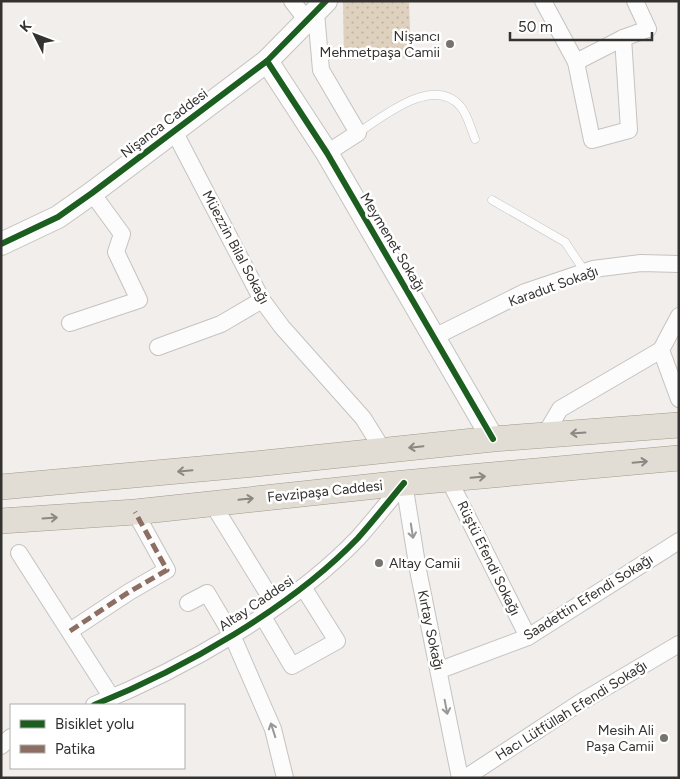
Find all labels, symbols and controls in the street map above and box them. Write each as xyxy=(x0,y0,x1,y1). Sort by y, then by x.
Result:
north arrow xyxy=(10,10,60,60)
scale bar xyxy=(510,10,652,42)
text: K xyxy=(16,17,36,36)
text: 50 m xyxy=(518,18,553,36)
place label: Nişancı Mehmetpaşa Camii xyxy=(320,28,440,61)
marker: Nişancı Mehmetpaşa Camii xyxy=(444,38,456,50)
street label: Nişanca Caddesi xyxy=(117,85,211,162)
street label: Müezzin Bilal Sokağı xyxy=(198,188,273,307)
street label: Meymenet Sokağı xyxy=(356,190,429,295)
street label: Karadut Sokağı xyxy=(506,262,600,311)
one-way arrow xyxy=(570,428,586,438)
one-way arrow xyxy=(408,442,424,452)
one-way arrow xyxy=(631,457,647,466)
one-way arrow xyxy=(177,466,193,476)
one-way arrow xyxy=(470,472,486,482)
street label: Fevzipaşa Caddesi xyxy=(266,477,384,506)
one-way arrow xyxy=(238,495,254,504)
street label: Rüştü Efendi Sokağı xyxy=(453,498,524,618)
one-way arrow xyxy=(42,513,58,523)
one-way arrow xyxy=(407,523,417,539)
street label: Saadettin Efendi Sokağı xyxy=(520,551,656,644)
place label: Altay Camii xyxy=(389,555,460,572)
marker: Altay Camii xyxy=(373,557,385,569)
street label: Altay Caddesi xyxy=(216,572,297,635)
street label: Kırtay Sokağı xyxy=(414,588,447,672)
street label: Hacı Lütfüllah Efendi Sokağı xyxy=(492,657,650,764)
one-way arrow xyxy=(442,699,452,715)
legend xyxy=(10,704,185,769)
text: Bisiklet yolu xyxy=(55,715,134,733)
place label: Mesih Ali Paşa Camii xyxy=(586,722,654,755)
one-way arrow xyxy=(268,723,277,739)
marker: Mesih Ali Paşa Camii xyxy=(658,732,670,744)
text: Patika xyxy=(55,740,95,758)

